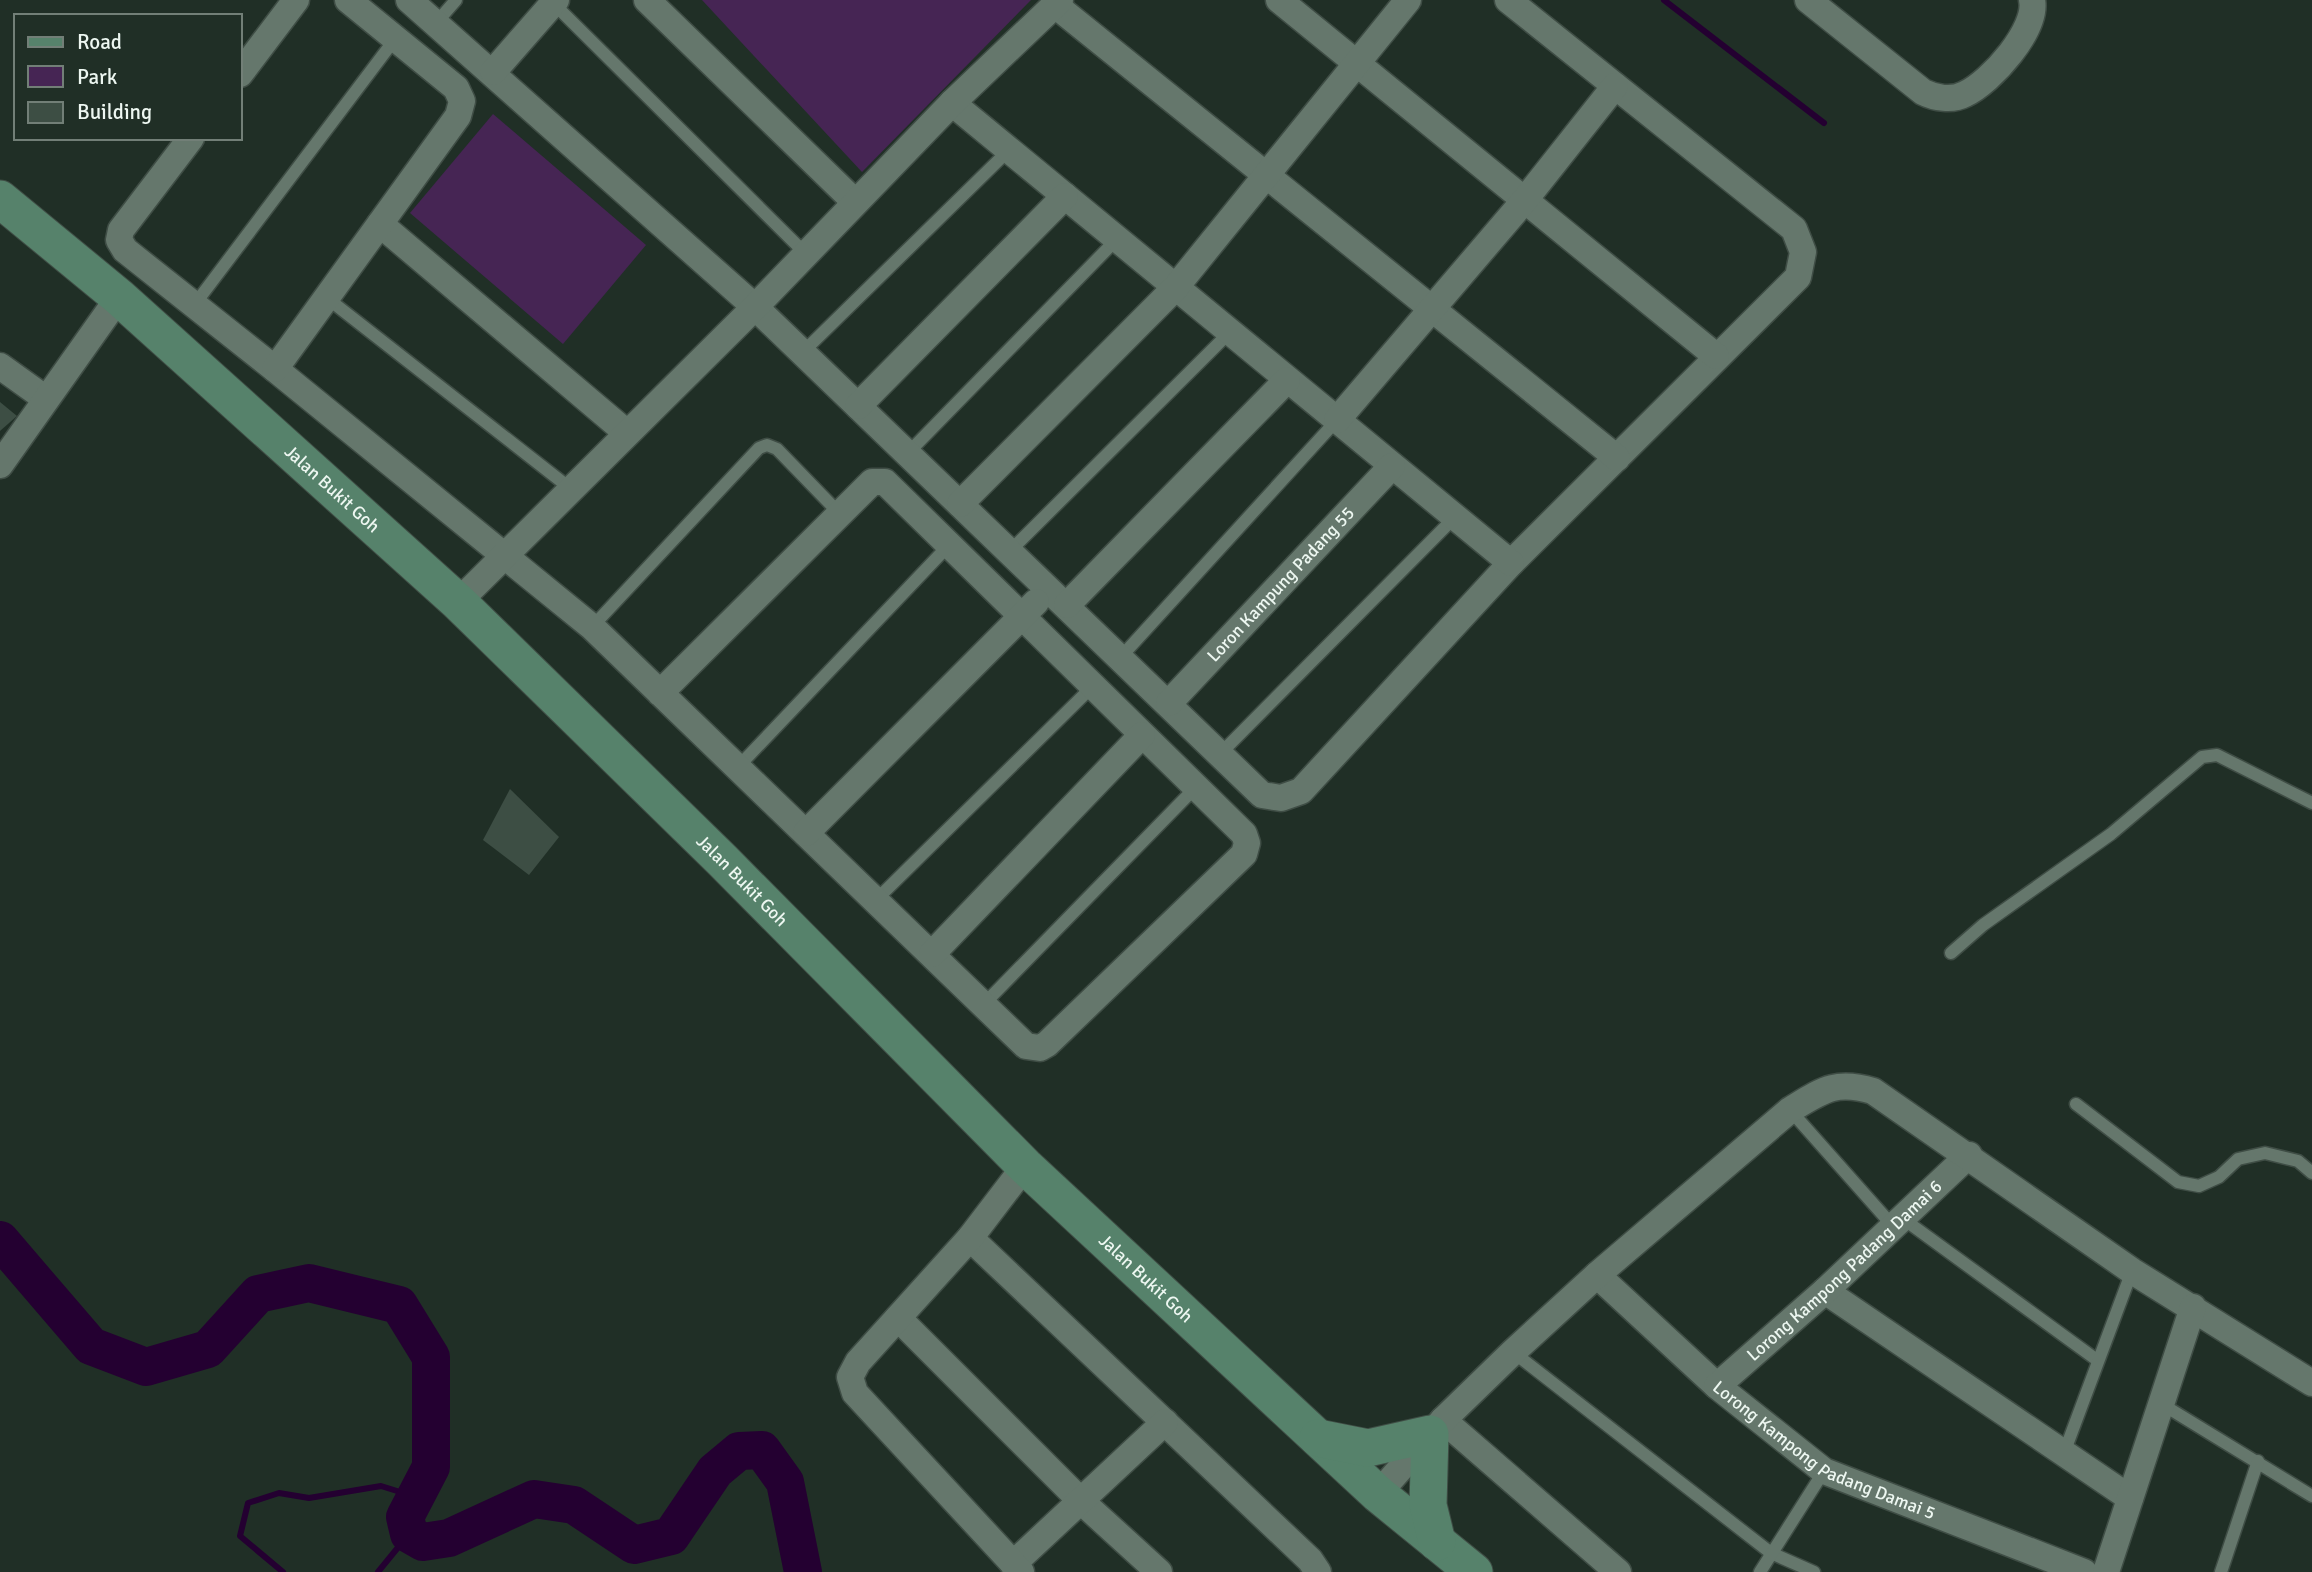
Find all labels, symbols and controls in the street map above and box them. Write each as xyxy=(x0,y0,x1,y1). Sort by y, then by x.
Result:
legend xyxy=(14,14,242,140)
text: Road xyxy=(77,29,122,55)
text: Park xyxy=(77,64,118,90)
text: Building xyxy=(77,99,152,125)
street label: Jalan Bukit Goh xyxy=(280,440,384,537)
street label: Loron Kampung Padang 55 xyxy=(1202,502,1359,667)
street label: Jalan Bukit Goh xyxy=(692,830,792,931)
street label: Lorong Kampong Padang Damai 6 xyxy=(1742,1175,1947,1366)
street label: Jalan Bukit Goh xyxy=(1094,1229,1198,1327)
street label: Lorong Kampong Padang Damai 5 xyxy=(1708,1376,1939,1524)

